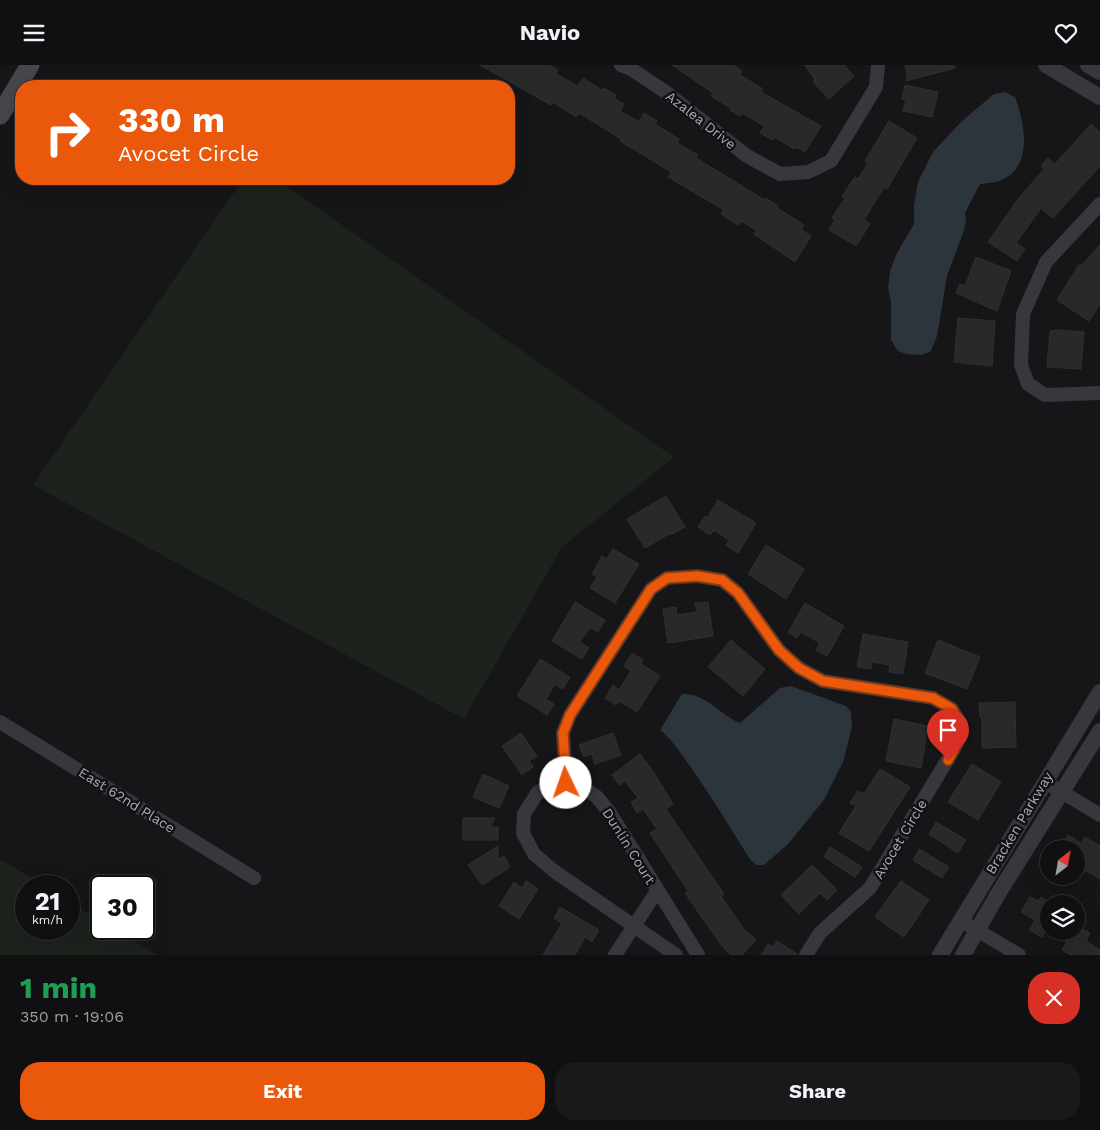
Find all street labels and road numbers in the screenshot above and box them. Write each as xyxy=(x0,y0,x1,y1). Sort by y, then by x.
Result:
street label: Azalea Drive xyxy=(663,88,739,152)
street label: East 62nd Place xyxy=(76,764,178,836)
street label: Bracken Parkway xyxy=(982,768,1056,877)
street label: Avocet Circle xyxy=(870,796,930,882)
street label: Dunlin Court xyxy=(599,805,659,887)

